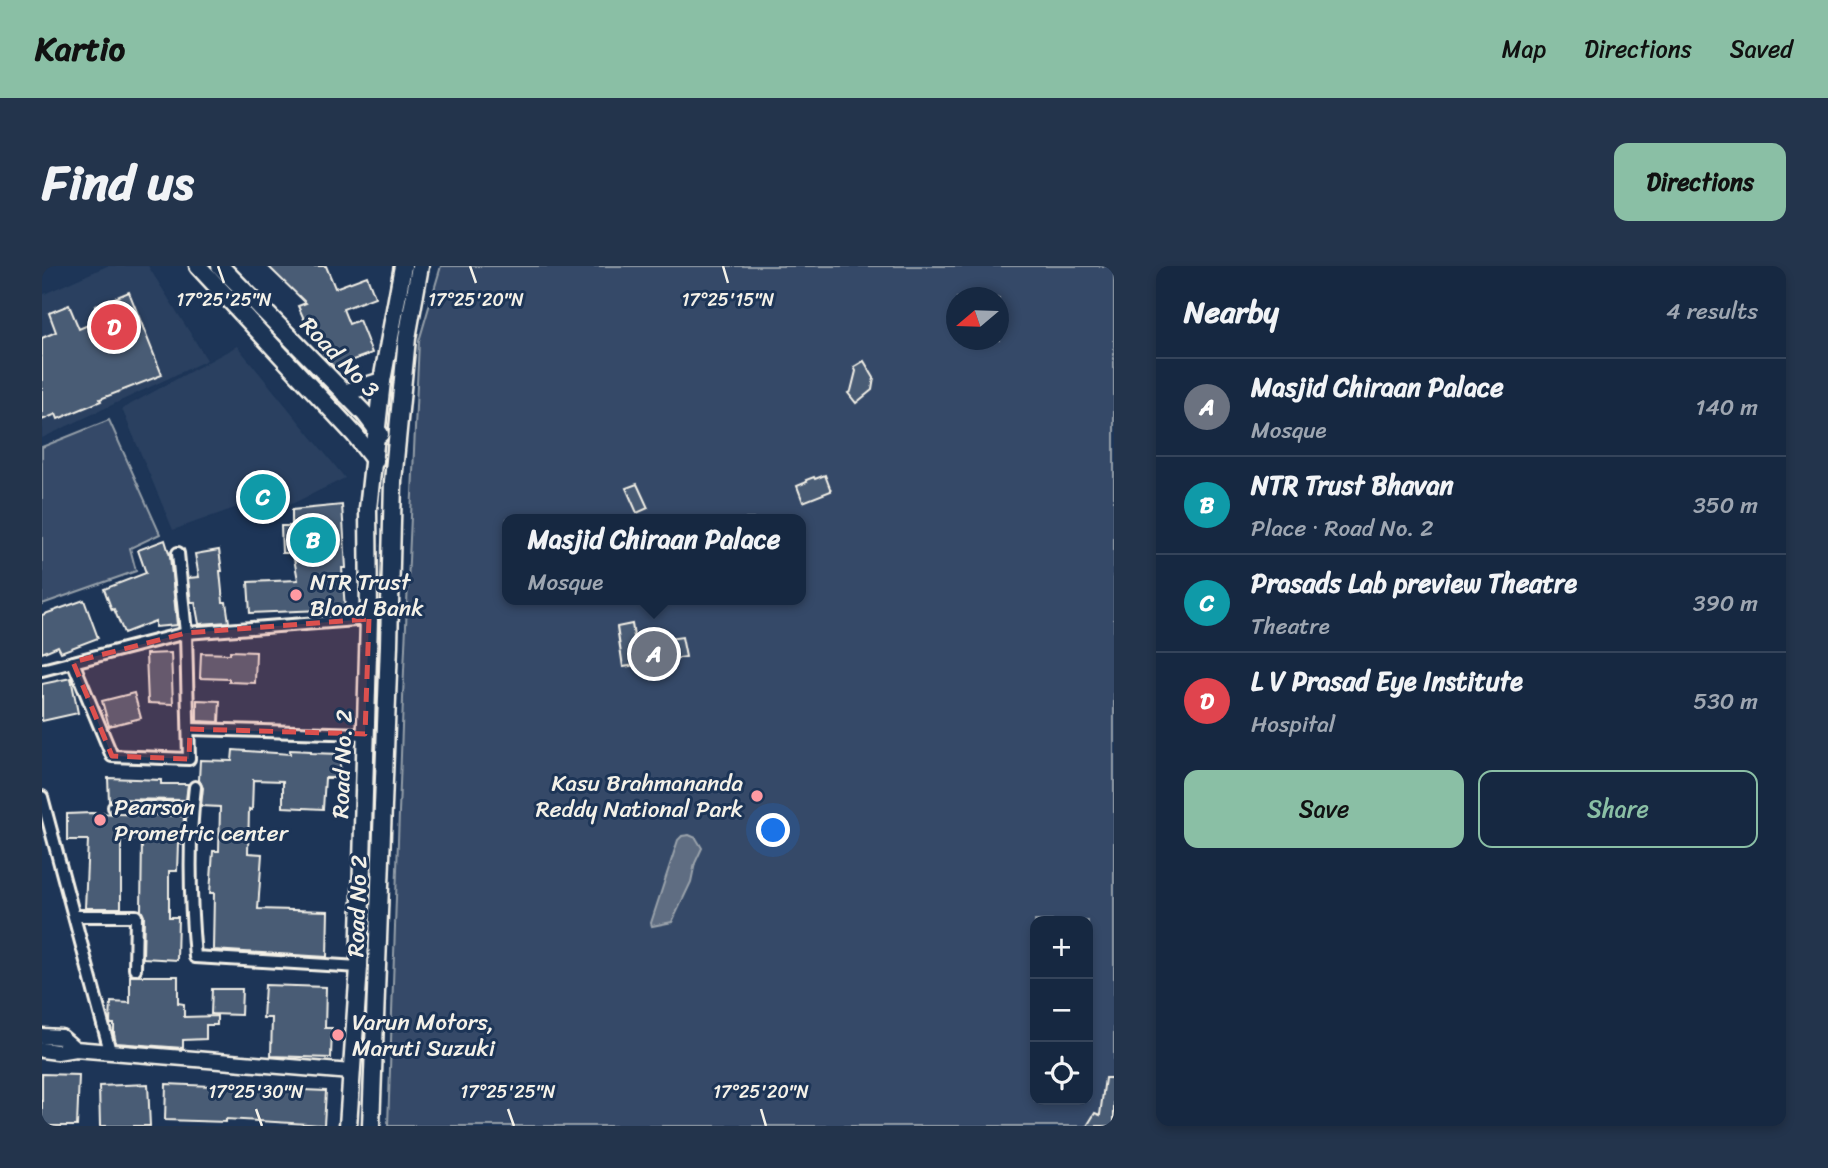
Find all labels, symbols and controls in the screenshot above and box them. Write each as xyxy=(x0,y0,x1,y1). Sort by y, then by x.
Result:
text: Kartio xyxy=(35,20,125,78)
text: Map xyxy=(1502,28,1546,70)
text: Directions xyxy=(1584,28,1692,70)
text: Saved xyxy=(1730,28,1793,70)
text: Find us xyxy=(42,139,194,226)
button: Directions xyxy=(1614,143,1786,221)
text: 17°25'25"N xyxy=(176,284,272,316)
text: 17°25'20"N xyxy=(428,284,524,316)
text: 17°25'15"N xyxy=(682,284,775,316)
text: Nearby xyxy=(1184,285,1279,339)
north arrow xyxy=(946,287,1009,350)
text: 4 results xyxy=(1666,291,1758,332)
pin: D xyxy=(91,301,137,353)
street label: Road No 3 xyxy=(290,307,390,408)
text: Masjid Chiraan Palace xyxy=(1251,364,1504,410)
text: A xyxy=(1199,387,1215,428)
text: 140 m xyxy=(1696,387,1758,428)
text: Mosque xyxy=(1251,410,1327,451)
text: NTR Trust Bhavan xyxy=(1251,462,1454,508)
pin: C xyxy=(240,471,286,523)
text: B xyxy=(1200,485,1214,526)
text: 350 m xyxy=(1693,485,1758,526)
text: Place · Road No. 2 xyxy=(1251,508,1434,549)
pin: B xyxy=(290,514,336,566)
popup xyxy=(502,514,806,605)
text: Masjid Chiraan Palace xyxy=(528,516,780,562)
text: Prasads Lab preview Theatre xyxy=(1251,560,1577,606)
place label: NTR Trust Blood Bank xyxy=(310,562,424,629)
text: Mosque xyxy=(528,562,603,603)
text: C xyxy=(1200,583,1214,624)
text: 390 m xyxy=(1693,583,1758,624)
marker: NTR Trust Blood Bank xyxy=(288,587,304,603)
text: Theatre xyxy=(1251,606,1330,647)
pin: A xyxy=(631,628,677,680)
text: L V Prasad Eye Institute xyxy=(1251,658,1523,704)
text: D xyxy=(1200,681,1214,722)
text: 530 m xyxy=(1693,681,1758,722)
text: Hospital xyxy=(1251,704,1335,745)
street label: Road No. 2 xyxy=(320,709,365,819)
place label: Kasu Brahmananda Reddy National Park xyxy=(536,763,743,830)
button: Save xyxy=(1184,770,1464,848)
button: Share xyxy=(1478,770,1758,848)
place label: Pearson Prometric center xyxy=(114,787,290,854)
marker: Kasu Brahmananda Reddy National Park xyxy=(749,788,765,804)
marker: Pearson Prometric center xyxy=(92,812,108,828)
your location xyxy=(756,813,790,847)
street label: Road No 2 xyxy=(335,854,380,958)
map controls xyxy=(1030,916,1093,1105)
button: + xyxy=(1030,916,1093,979)
button: − xyxy=(1030,979,1093,1042)
place label: Varun Motors, Maruti Suzuki xyxy=(352,1002,496,1069)
marker: Varun Motors, Maruti Suzuki xyxy=(330,1027,346,1043)
button: locate xyxy=(1030,1042,1093,1105)
text: 17°25'30"N xyxy=(209,1076,304,1108)
text: 17°25'25"N xyxy=(460,1076,556,1108)
text: 17°25'20"N xyxy=(713,1076,809,1108)

